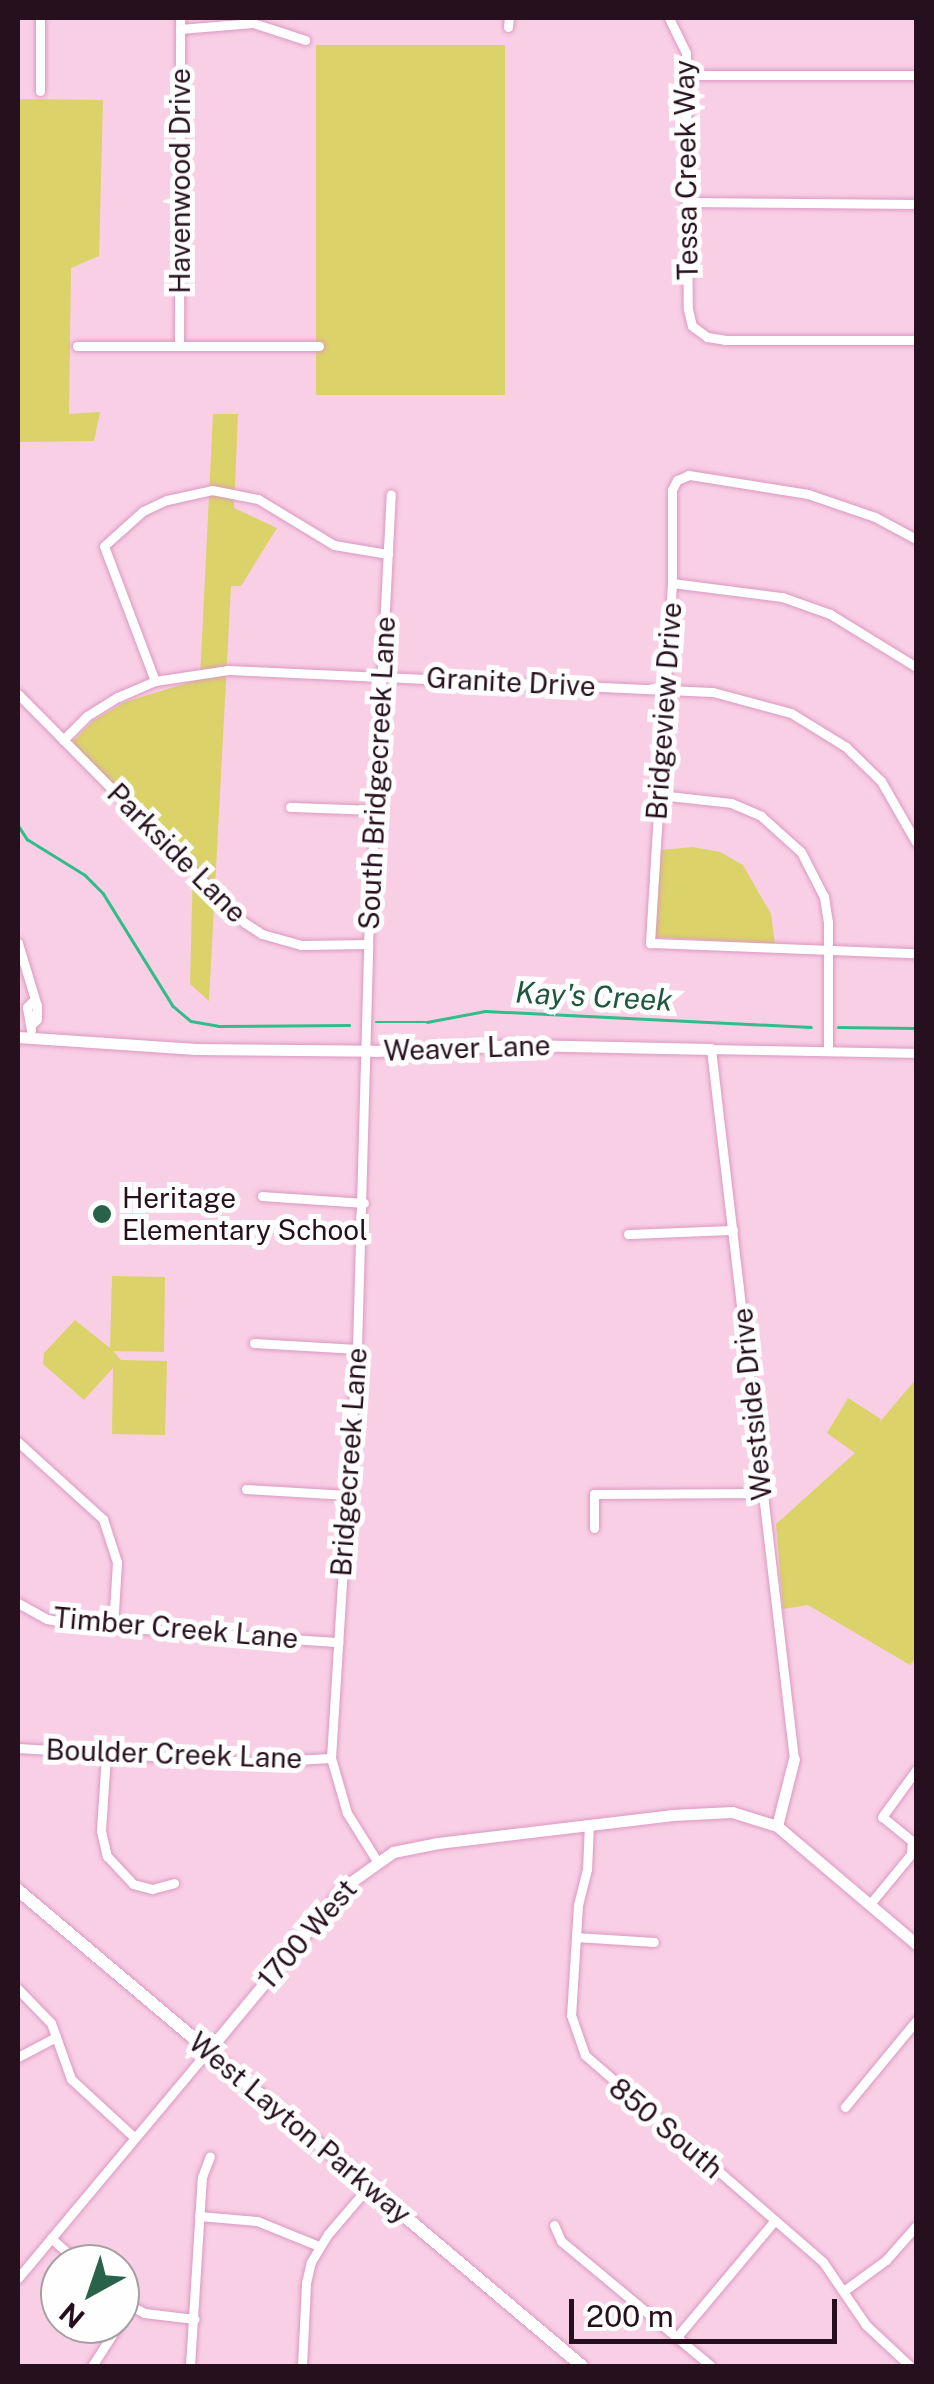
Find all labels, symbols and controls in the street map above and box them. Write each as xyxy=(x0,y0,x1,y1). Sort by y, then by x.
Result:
street label: Tessa Creek Way xyxy=(667,59,705,281)
street label: Havenwood Drive xyxy=(163,68,197,294)
street label: Bridgeview Drive xyxy=(640,601,688,821)
street label: South Bridgecreek Lane xyxy=(352,615,402,931)
street label: Granite Drive xyxy=(425,661,597,703)
street label: Parkside Lane xyxy=(100,776,254,930)
water label: Kay's Creek xyxy=(514,974,674,1018)
street label: Weaver Lane xyxy=(383,1028,551,1068)
place label: Heritage Elementary School xyxy=(122,1181,368,1247)
marker: Heritage Elementary School xyxy=(91,1203,113,1225)
street label: Westside Drive xyxy=(725,1306,779,1502)
street label: Bridgecreek Lane xyxy=(324,1346,374,1578)
street label: Timber Creek Lane xyxy=(52,1601,300,1655)
street label: Boulder Creek Lane xyxy=(45,1733,303,1775)
street label: 1700 West xyxy=(250,1872,364,1996)
street label: West Layton Parkway xyxy=(182,2025,418,2231)
street label: 850 South xyxy=(602,2071,730,2185)
north arrow xyxy=(40,2244,140,2344)
scale bar xyxy=(574,2279,842,2341)
text: N xyxy=(53,2296,91,2336)
text: 200 m xyxy=(586,2298,674,2334)

